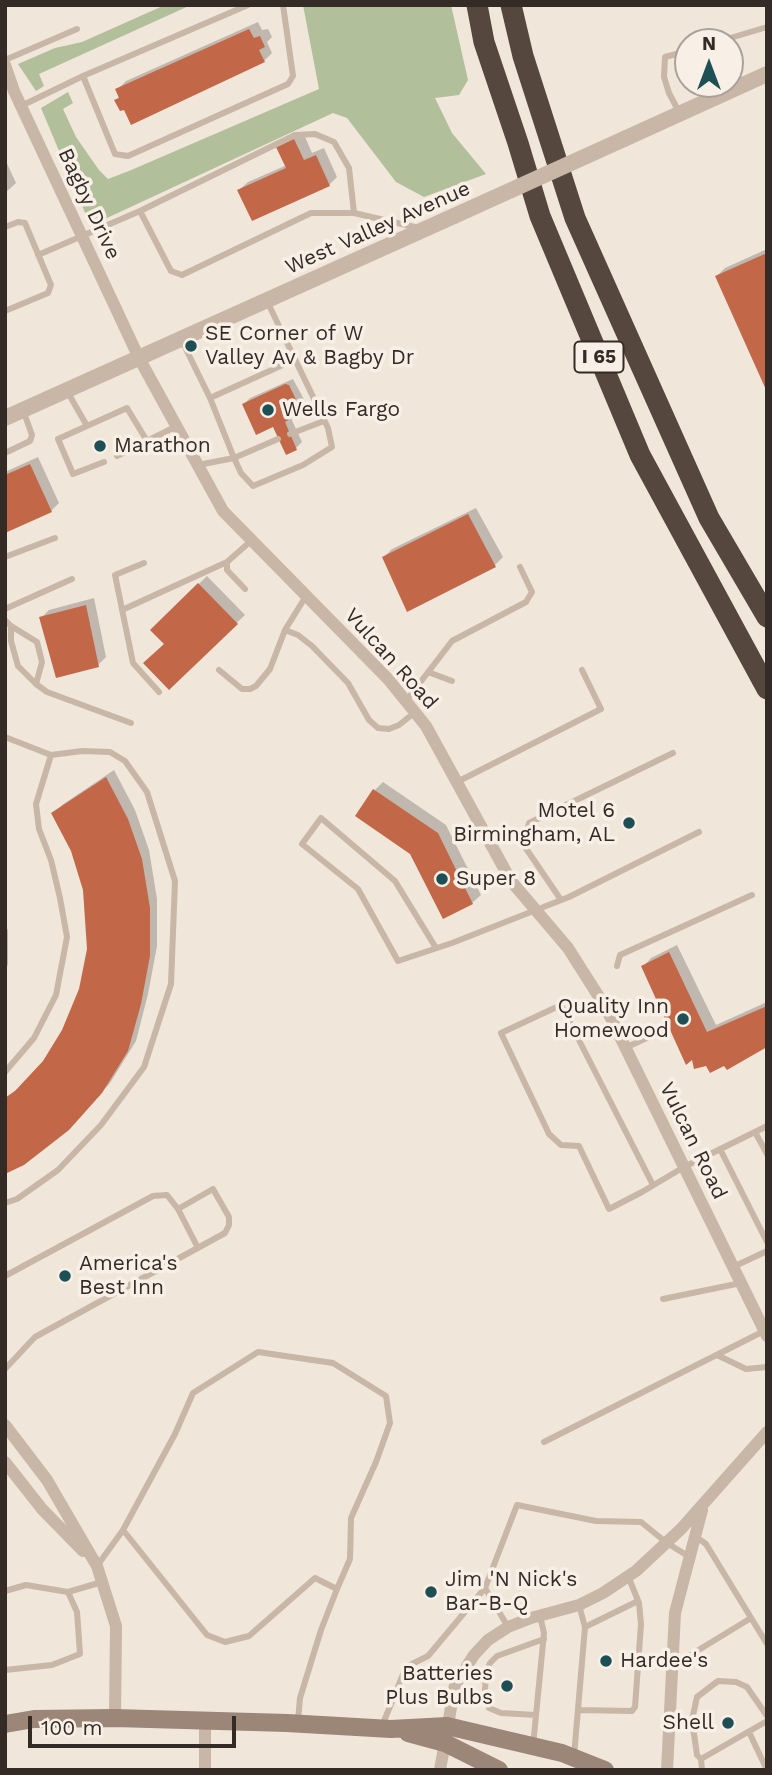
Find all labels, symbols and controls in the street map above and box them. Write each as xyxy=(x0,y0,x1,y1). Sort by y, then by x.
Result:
north arrow xyxy=(674,28,744,98)
text: N xyxy=(702,32,716,55)
street label: Bagby Drive xyxy=(52,144,126,264)
street label: West Valley Avenue xyxy=(282,176,474,280)
place label: SE Corner of W Valley Av & Bagby Dr xyxy=(205,321,414,371)
marker: SE Corner of W Valley Av & Bagby Dr xyxy=(183,338,199,354)
road number: I 65 xyxy=(574,342,624,372)
place label: Wells Fargo xyxy=(282,397,400,423)
marker: Wells Fargo xyxy=(260,402,276,418)
place label: Marathon xyxy=(114,433,211,459)
marker: Marathon xyxy=(92,438,108,454)
street label: Vulcan Road xyxy=(339,603,443,715)
place label: Motel 6 Birmingham, AL xyxy=(453,798,615,848)
marker: Motel 6 Birmingham, AL xyxy=(621,815,637,831)
place label: Super 8 xyxy=(456,866,536,892)
marker: Super 8 xyxy=(434,871,450,887)
place label: Quality Inn Homewood xyxy=(554,994,669,1044)
marker: Quality Inn Homewood xyxy=(675,1011,691,1027)
street label: Vulcan Road xyxy=(654,1078,732,1204)
place label: America's Best Inn xyxy=(79,1251,178,1301)
marker: America's Best Inn xyxy=(57,1268,73,1284)
place label: Jim 'N Nick's Bar-B-Q xyxy=(445,1567,577,1617)
marker: Jim 'N Nick's Bar-B-Q xyxy=(423,1584,439,1600)
place label: Hardee's xyxy=(620,1648,708,1674)
marker: Hardee's xyxy=(598,1653,614,1669)
place label: Batteries Plus Bulbs xyxy=(385,1661,493,1711)
marker: Batteries Plus Bulbs xyxy=(499,1678,515,1694)
scale bar xyxy=(32,1702,240,1746)
place label: Shell xyxy=(663,1710,714,1736)
text: 100 m xyxy=(41,1715,103,1740)
marker: Shell xyxy=(720,1715,736,1731)

